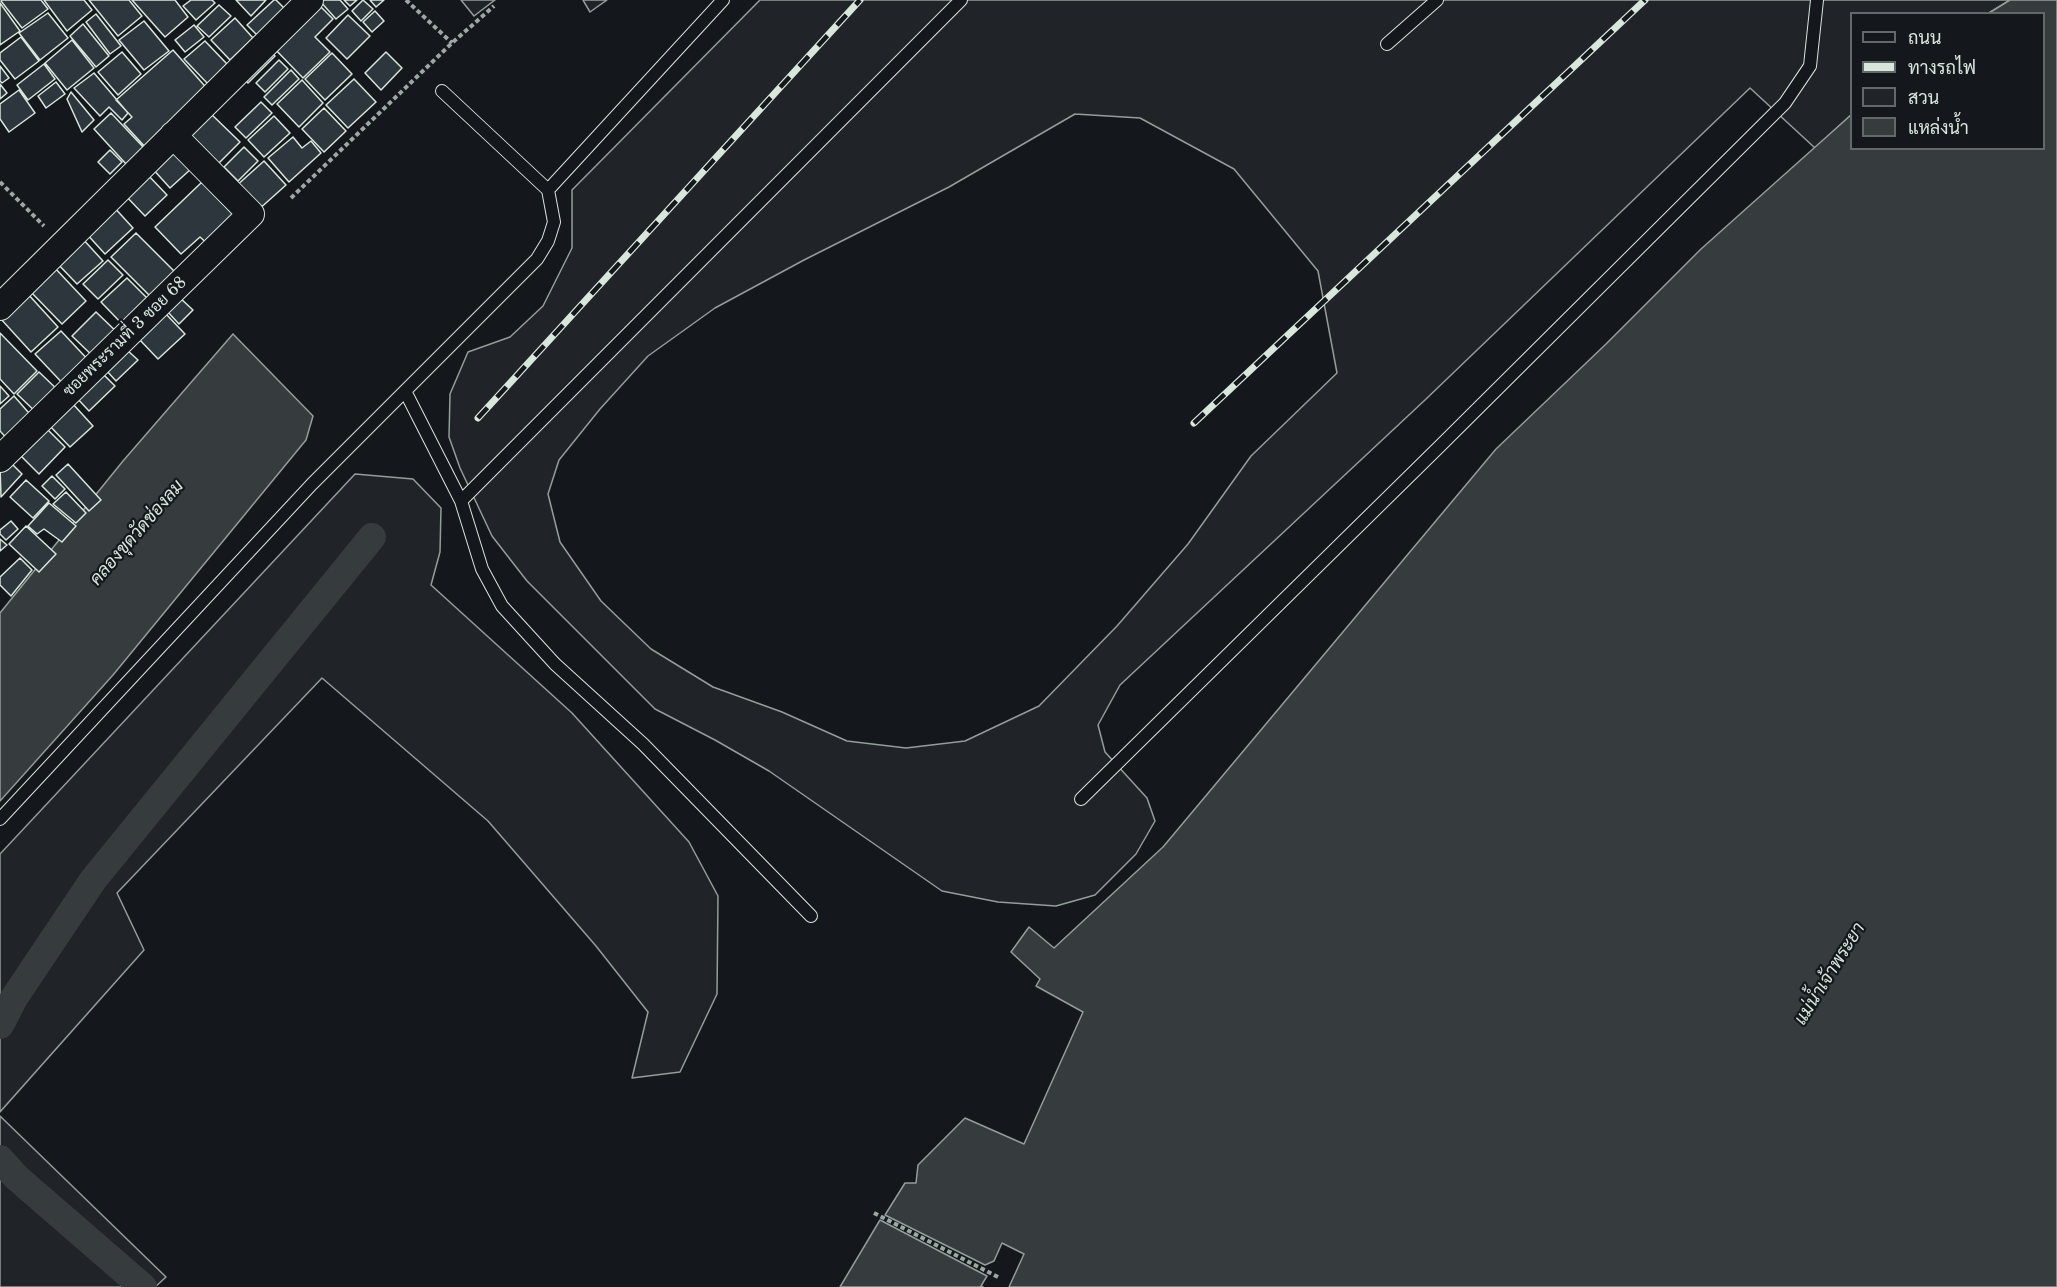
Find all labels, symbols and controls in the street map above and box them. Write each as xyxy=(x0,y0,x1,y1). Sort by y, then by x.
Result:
legend xyxy=(1850,12,2045,150)
text: ถนน xyxy=(1908,27,1941,49)
text: ทางรถไฟ xyxy=(1908,57,1976,79)
text: สวน xyxy=(1908,87,1939,109)
text: แหล่งน้ำ xyxy=(1908,117,1969,139)
street label: ซอยพระรามที่ 3 ซอย 68 xyxy=(59,273,191,401)
water label: คลองขุดวัดช่องลม xyxy=(85,476,189,590)
water label: แม่น้ำเจ้าพระยา xyxy=(1790,919,1870,1029)

